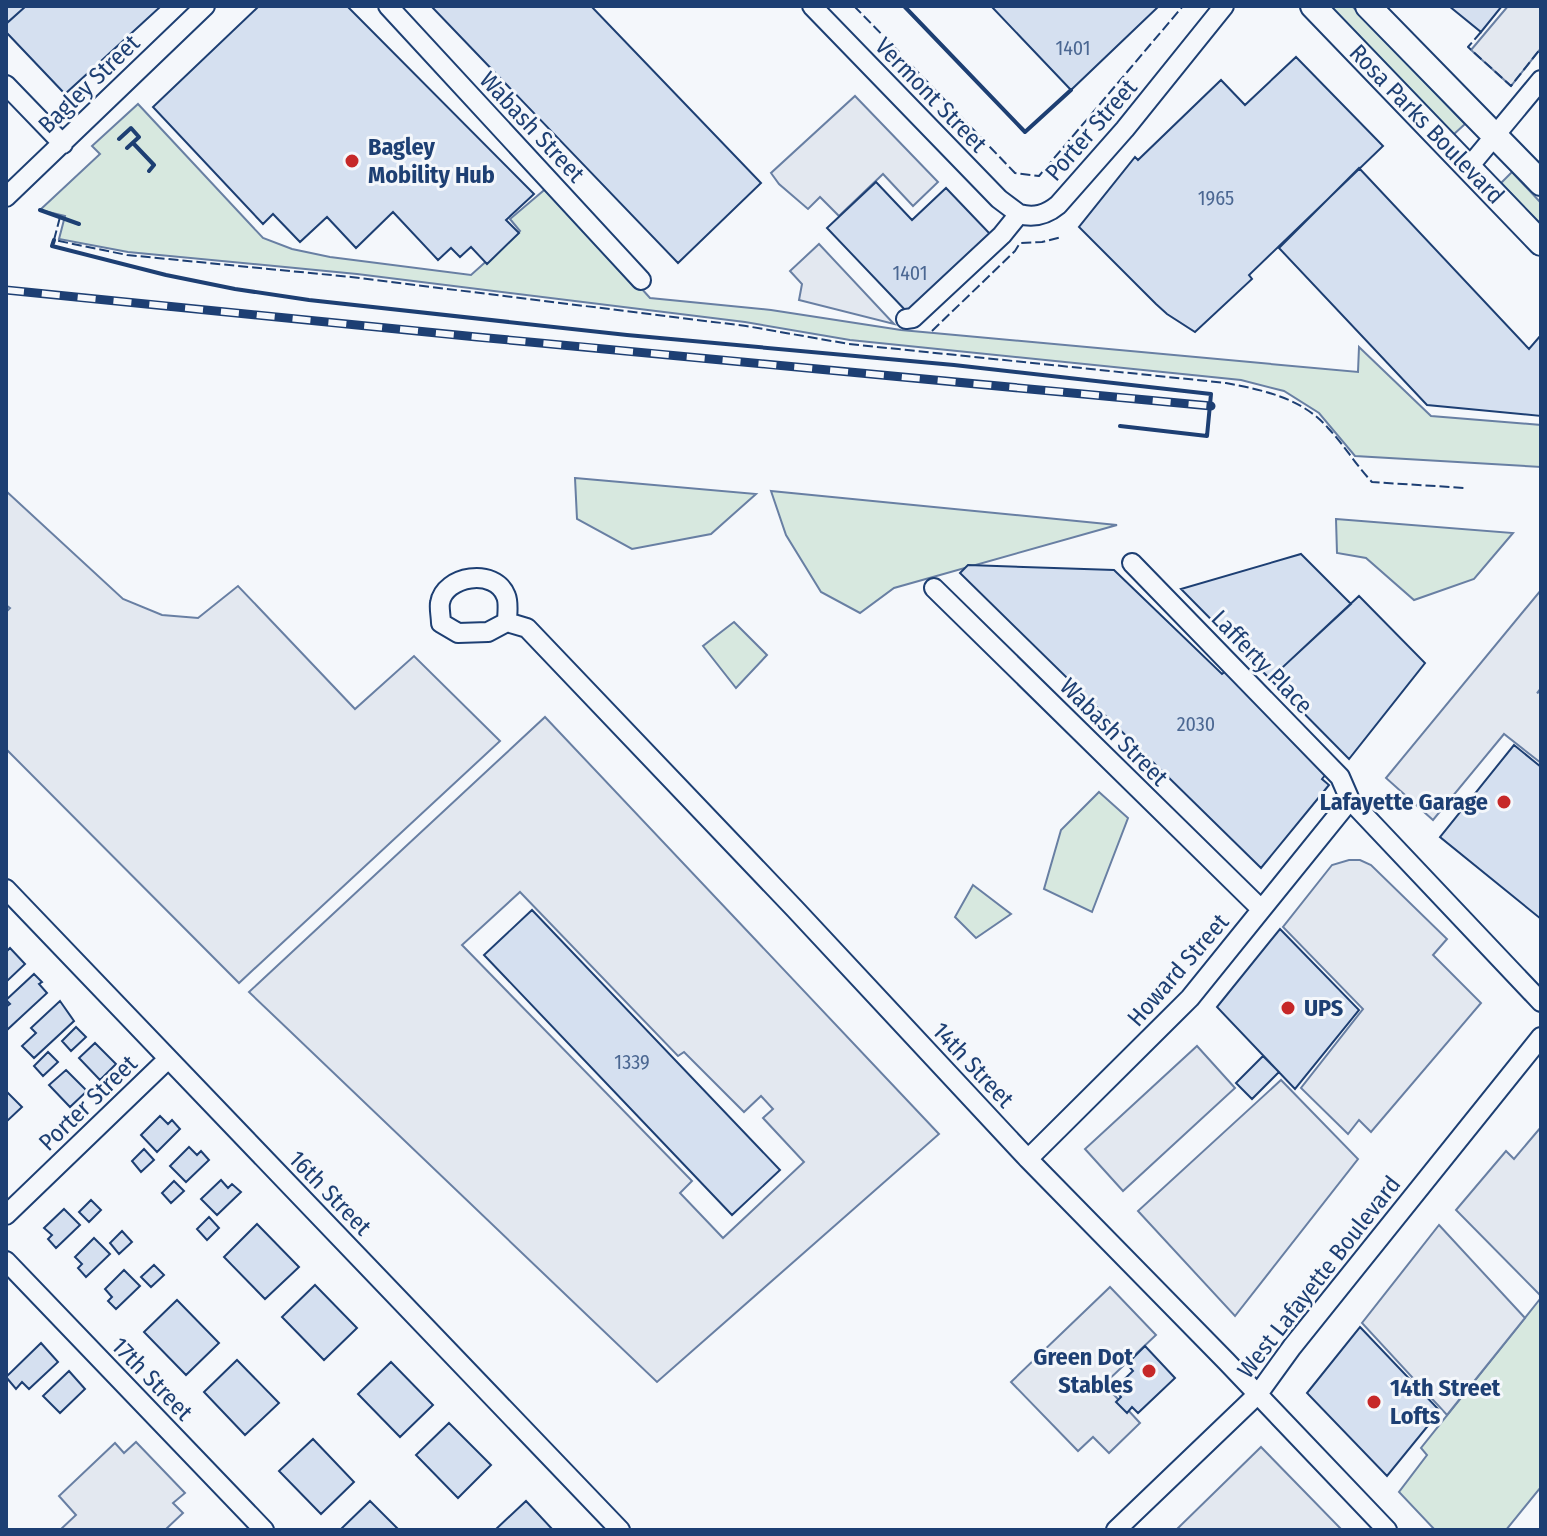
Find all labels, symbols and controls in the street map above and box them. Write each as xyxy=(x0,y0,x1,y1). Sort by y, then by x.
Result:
street label: Bagley Street xyxy=(33,29,145,139)
street label: Vermont Street xyxy=(869,32,993,158)
house number: 1401 xyxy=(1055,36,1091,60)
street label: Rosa Parks Boulevard xyxy=(1344,39,1510,210)
street label: Wabash Street xyxy=(474,66,590,188)
street label: Porter Street xyxy=(1039,73,1143,186)
place label: Bagley Mobility Hub xyxy=(368,133,495,189)
marker: Bagley Mobility Hub xyxy=(343,152,361,170)
house number: 1965 xyxy=(1198,186,1234,210)
house number: 1401 xyxy=(892,261,928,285)
street label: Lafferty Place xyxy=(1206,604,1318,720)
street label: Wabash Street xyxy=(1054,672,1174,792)
house number: 2030 xyxy=(1177,712,1215,736)
place label: Lafayette Garage xyxy=(1320,788,1488,816)
marker: Lafayette Garage xyxy=(1495,793,1513,811)
street label: Howard Street xyxy=(1122,908,1234,1032)
place label: UPS xyxy=(1304,994,1343,1022)
marker: UPS xyxy=(1279,999,1297,1017)
street label: 14th Street xyxy=(927,1017,1020,1113)
street label: Porter Street xyxy=(33,1049,143,1157)
house number: 1339 xyxy=(614,1050,650,1074)
street label: 16th Street xyxy=(283,1145,377,1241)
street label: West Lafayette Boulevard xyxy=(1232,1171,1406,1383)
street label: 17th Street xyxy=(106,1332,198,1426)
place label: Green Dot Stables xyxy=(1033,1343,1134,1399)
marker: Green Dot Stables xyxy=(1140,1362,1158,1380)
place label: 14th Street Lofts xyxy=(1390,1374,1501,1430)
marker: 14th Street Lofts xyxy=(1365,1393,1383,1411)

